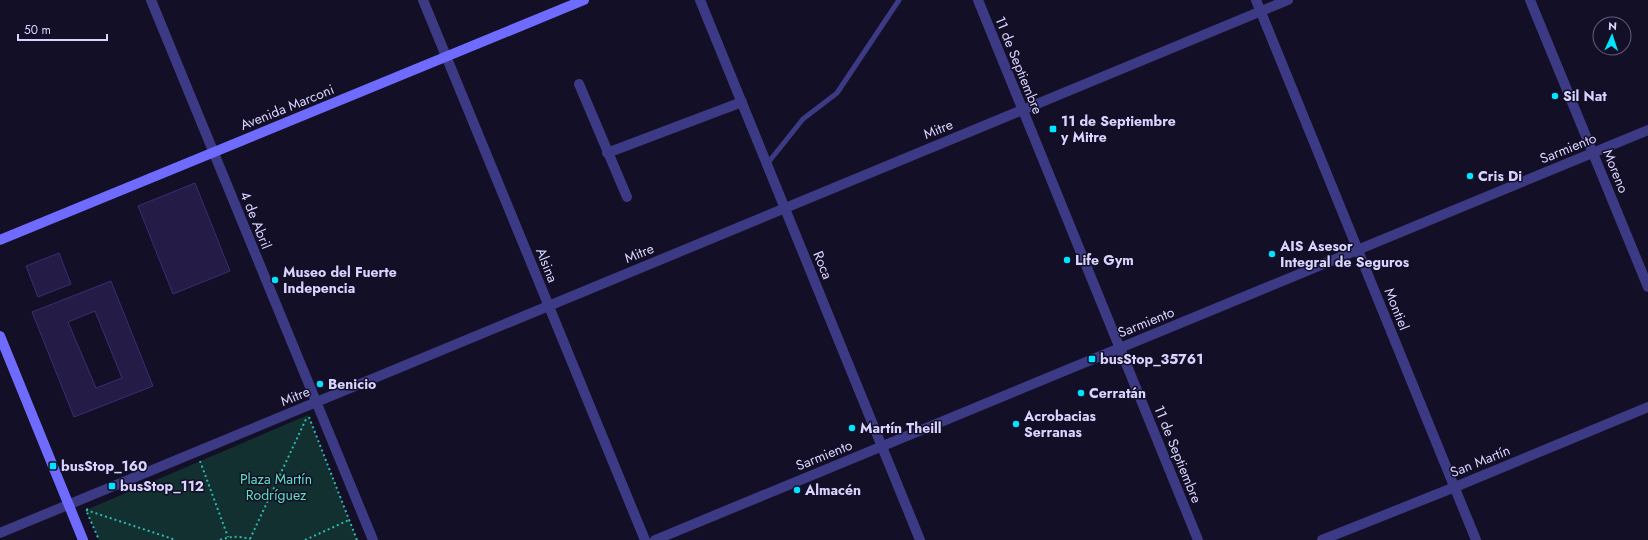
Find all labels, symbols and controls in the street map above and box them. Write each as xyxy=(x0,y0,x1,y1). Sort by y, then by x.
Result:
street label: 11 de Septiembre xyxy=(990,13,1048,117)
scale bar xyxy=(18,16,107,42)
north arrow xyxy=(1592,16,1632,56)
text: N xyxy=(1608,18,1617,34)
text: 50 m xyxy=(24,21,51,39)
street label: Avenida Marconi xyxy=(237,79,337,135)
place label: Sil Nat xyxy=(1563,86,1607,106)
marker: Sil Nat xyxy=(1550,91,1560,101)
place label: 11 de Septiembre y Mitre xyxy=(1060,111,1176,147)
street label: Mitre xyxy=(920,114,956,144)
marker: 11 de Septiembre y Mitre xyxy=(1048,124,1058,134)
street label: Sarmiento xyxy=(1537,127,1600,168)
street label: Moreno xyxy=(1598,146,1634,196)
place label: Cris Di xyxy=(1478,166,1522,186)
marker: Cris Di xyxy=(1465,171,1475,181)
street label: 4 de Abril xyxy=(235,188,277,252)
place label: AIS Asesor Integral de Seguros xyxy=(1279,236,1410,272)
street label: Mitre xyxy=(621,238,657,268)
street label: Alsina xyxy=(531,245,563,285)
street label: Roca xyxy=(808,248,838,282)
marker: AIS Asesor Integral de Seguros xyxy=(1267,249,1277,259)
place label: Life Gym xyxy=(1075,250,1134,270)
marker: Life Gym xyxy=(1062,255,1072,265)
place label: Museo del Fuerte Indepencia xyxy=(283,262,397,298)
marker: Museo del Fuerte Indepencia xyxy=(270,275,280,285)
street label: Montiel xyxy=(1380,285,1414,333)
street label: Sarmiento xyxy=(1115,301,1178,342)
place label: busStop_35761 xyxy=(1100,349,1203,369)
marker: busStop_35761 xyxy=(1087,354,1097,364)
place label: Benicio xyxy=(328,374,376,394)
marker: Benicio xyxy=(315,379,325,389)
street label: Mitre xyxy=(277,381,313,411)
place label: Cerratán xyxy=(1089,383,1146,403)
marker: Cerratán xyxy=(1076,388,1086,398)
street label: 11 de Septiembre xyxy=(1149,402,1207,506)
place label: Acrobacias Serranas xyxy=(1023,406,1097,442)
place label: Martín Theill xyxy=(860,418,942,438)
marker: Acrobacias Serranas xyxy=(1011,419,1021,429)
marker: Martín Theill xyxy=(847,423,857,433)
street label: Sarmiento xyxy=(793,434,856,475)
street label: San Martín xyxy=(1447,440,1513,482)
place label: busStop_160 xyxy=(61,456,147,476)
marker: busStop_160 xyxy=(48,461,58,471)
park label: Plaza Martín Rodríguez xyxy=(240,469,312,505)
place label: busStop_112 xyxy=(120,476,204,496)
place label: Almacén xyxy=(804,480,861,500)
marker: busStop_112 xyxy=(107,481,117,491)
marker: Almacén xyxy=(792,485,802,495)

